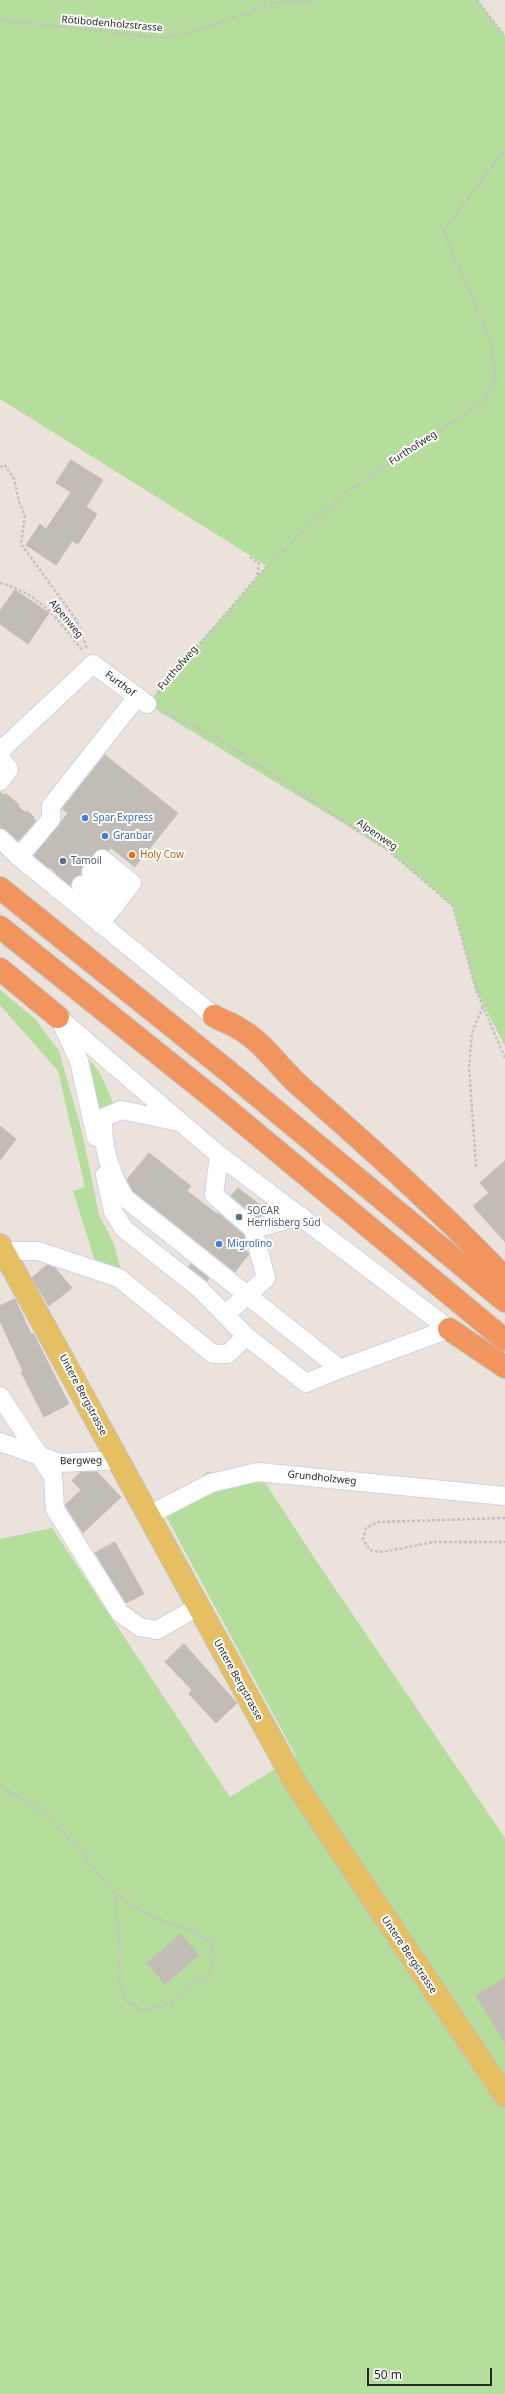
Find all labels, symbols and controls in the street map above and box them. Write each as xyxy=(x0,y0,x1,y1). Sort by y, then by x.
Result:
street label: Rötibodenholzstrasse xyxy=(61,14,163,34)
street label: Furthofweg xyxy=(387,428,439,468)
street label: Alpenweg xyxy=(46,597,86,641)
street label: Furthofweg xyxy=(156,644,200,692)
street label: Furthof xyxy=(103,669,137,699)
place label: Spar Express xyxy=(93,812,153,824)
marker: Spar Express xyxy=(80,813,90,823)
street label: Alpenweg xyxy=(354,817,400,853)
place label: Granbar xyxy=(113,830,152,842)
marker: Granbar xyxy=(100,831,110,841)
place label: Holy Cow xyxy=(140,849,184,861)
marker: Holy Cow xyxy=(127,850,137,860)
place label: Tamoil xyxy=(71,855,102,867)
marker: Tamoil xyxy=(58,856,68,866)
place label: SOCAR Herrlisberg Süd xyxy=(247,1205,321,1228)
marker: SOCAR Herrlisberg Süd xyxy=(234,1212,244,1222)
place label: Migrolino xyxy=(227,1238,272,1250)
marker: Migrolino xyxy=(214,1239,224,1249)
street label: Untere Bergstrasse xyxy=(56,1352,110,1438)
street label: Bergweg xyxy=(60,1455,102,1467)
street label: Grundholzweg xyxy=(287,1468,357,1488)
street label: Untere Bergstrasse xyxy=(211,1638,265,1722)
street label: Untere Bergstrasse xyxy=(379,1914,439,1996)
scale bar xyxy=(369,2360,494,2386)
text: 50 m xyxy=(374,2366,402,2383)

